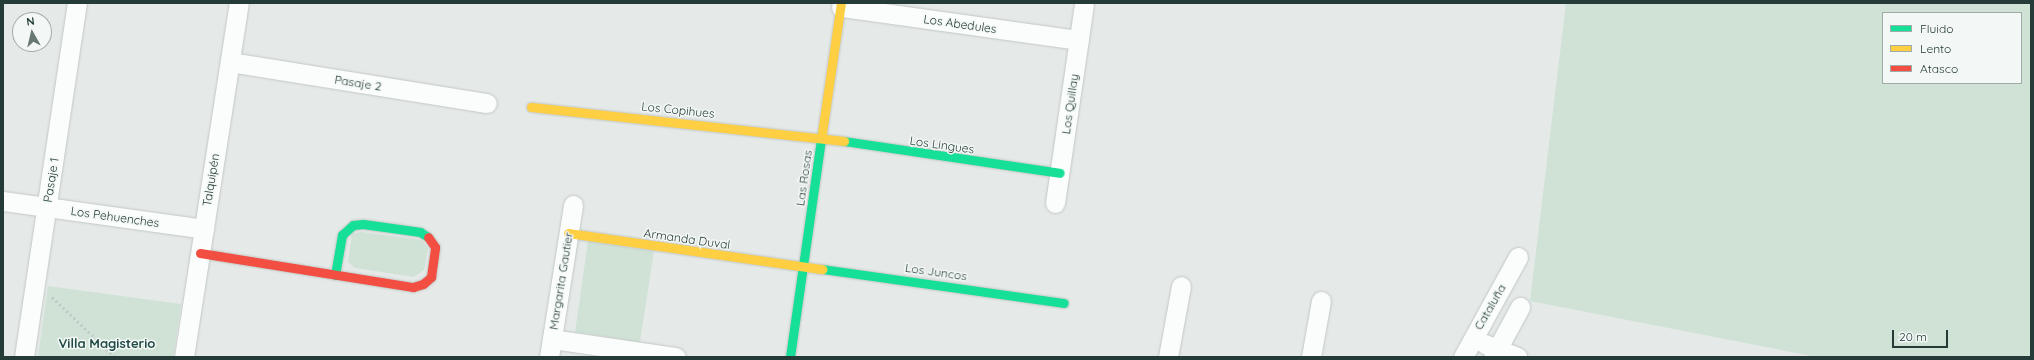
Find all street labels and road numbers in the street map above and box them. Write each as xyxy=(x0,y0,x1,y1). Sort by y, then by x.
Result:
street label: Los Abedules xyxy=(923,12,997,36)
street label: Pasaje 2 xyxy=(334,72,382,94)
street label: Los Quillay xyxy=(1059,73,1081,135)
street label: Los Copihues xyxy=(641,99,715,121)
street label: Los Lingues xyxy=(909,133,975,157)
street label: Las Rosas xyxy=(793,149,815,207)
street label: Talquipén xyxy=(200,152,222,208)
street label: Pasaje 1 xyxy=(40,157,62,203)
street label: Los Pehuenches xyxy=(70,204,160,230)
street label: Armanda Duval xyxy=(643,226,731,252)
street label: Margarita Gautier xyxy=(546,231,576,331)
street label: Los Juncos xyxy=(904,261,968,283)
street label: Cataluña xyxy=(1471,282,1509,332)

